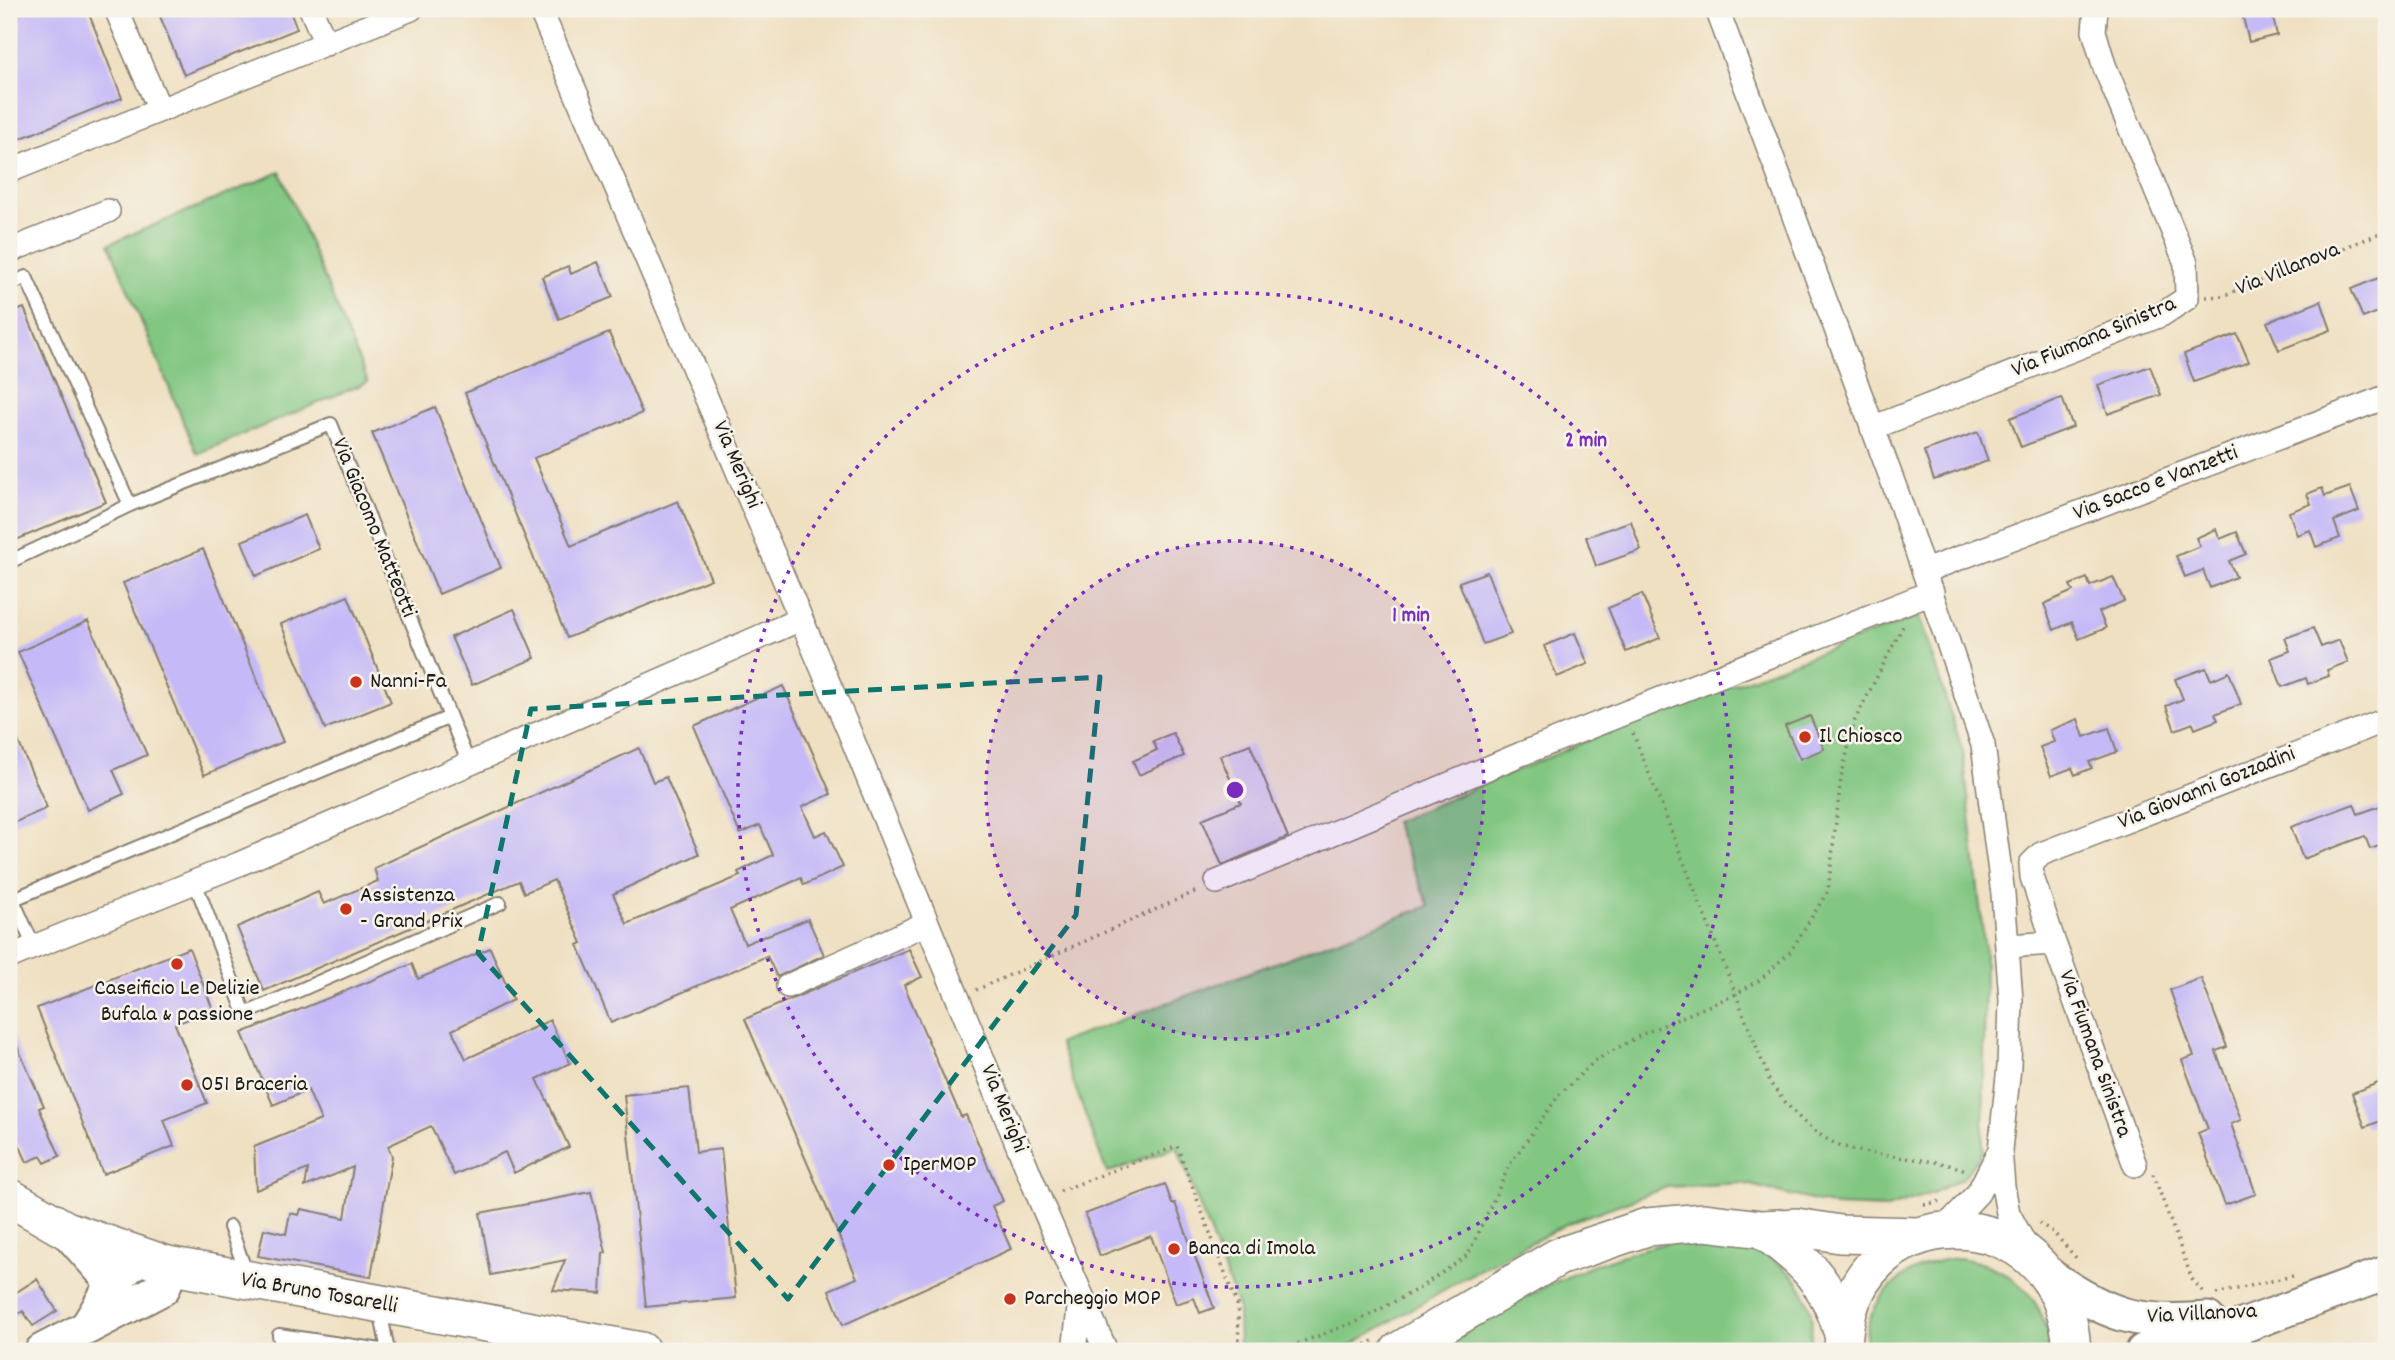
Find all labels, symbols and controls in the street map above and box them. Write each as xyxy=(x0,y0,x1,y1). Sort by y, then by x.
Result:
street label: Via Villanova xyxy=(2231,234,2346,306)
street label: Via Fiumana Sinistra xyxy=(2007,288,2182,388)
street label: Via Merighi xyxy=(703,416,769,514)
text: 2 min xyxy=(1565,427,1607,457)
street label: Via Giacomo Matteotti xyxy=(322,433,424,623)
street label: Via Sacco e Vanzetti xyxy=(2069,437,2243,531)
text: 1 min xyxy=(1392,602,1430,632)
place label: Nanni-Fa xyxy=(370,666,448,699)
marker: Nanni-Fa xyxy=(348,674,364,690)
place label: Il Chiosco xyxy=(1819,721,1902,754)
marker: Il Chiosco xyxy=(1797,729,1813,745)
street label: Via Giovanni Gozzadini xyxy=(2113,738,2301,840)
centre of rings xyxy=(1223,778,1247,802)
place label: Assistenza - Grand Prix xyxy=(360,880,463,939)
marker: Assistenza - Grand Prix xyxy=(338,901,354,917)
marker: Caseificio Le Delizie Bufala & passione xyxy=(169,956,185,972)
street label: Via Fiumana Sinistra xyxy=(2048,966,2140,1143)
place label: Caseificio Le Delizie Bufala & passione xyxy=(94,973,260,1032)
street label: Via Merighi xyxy=(970,1060,1036,1158)
place label: 051 Braceria xyxy=(201,1069,309,1102)
marker: 051 Braceria xyxy=(179,1077,195,1093)
place label: IperMOP xyxy=(903,1149,977,1182)
marker: IperMOP xyxy=(881,1157,897,1173)
place label: Banca di Imola xyxy=(1188,1233,1317,1266)
marker: Banca di Imola xyxy=(1166,1241,1182,1257)
street label: Via Bruno Tosarelli xyxy=(238,1264,400,1324)
place label: Parcheggio MOP xyxy=(1024,1283,1161,1316)
marker: Parcheggio MOP xyxy=(1002,1291,1018,1307)
street label: Via Villanova xyxy=(2146,1296,2259,1334)

